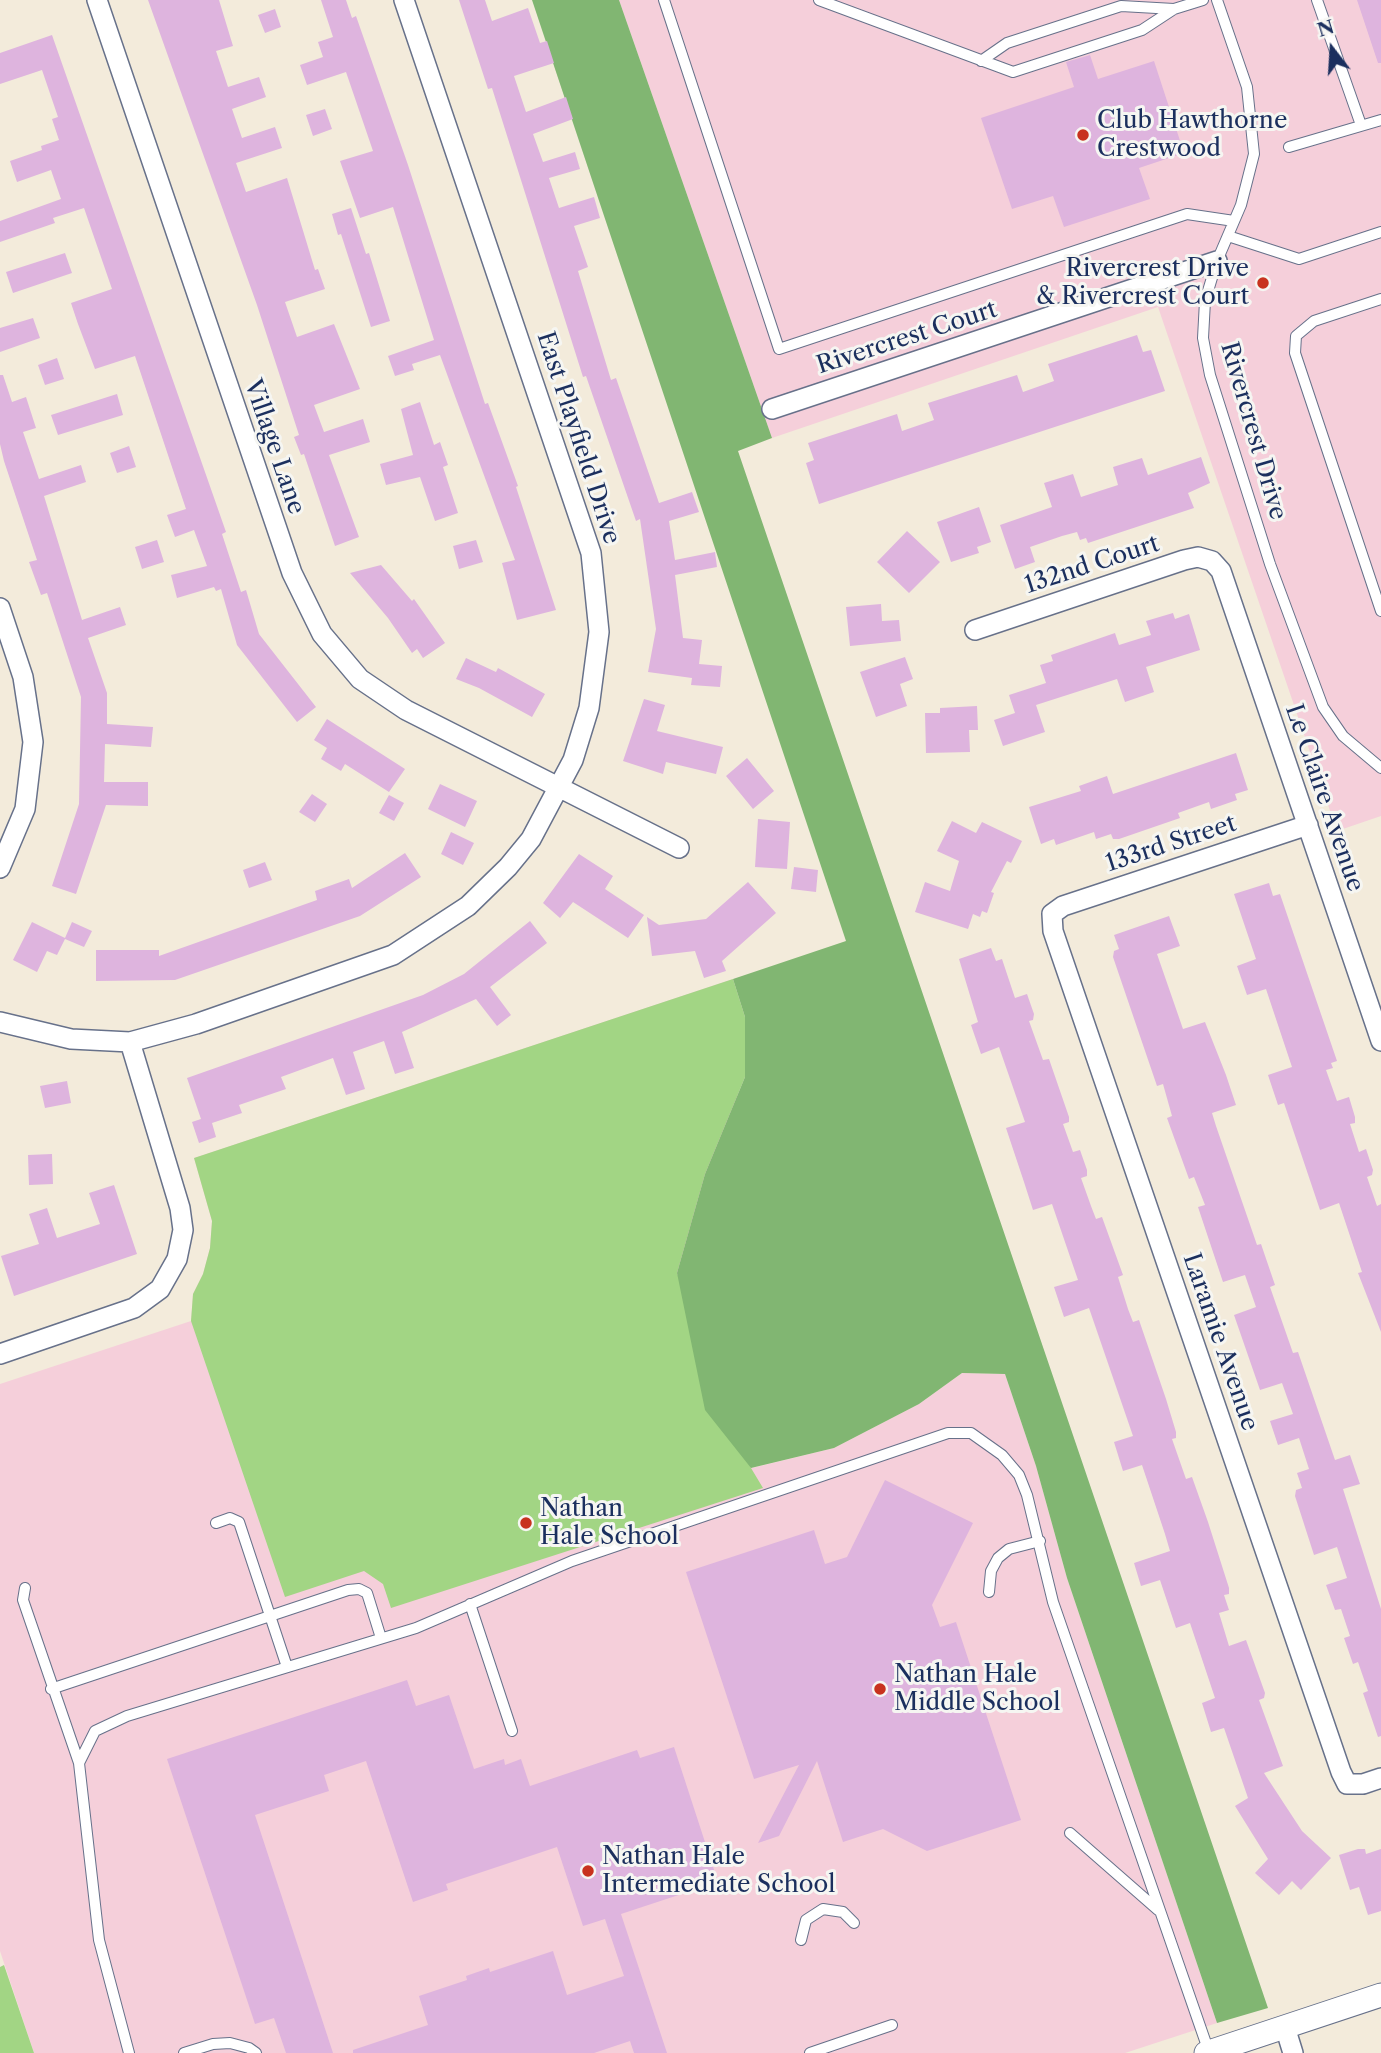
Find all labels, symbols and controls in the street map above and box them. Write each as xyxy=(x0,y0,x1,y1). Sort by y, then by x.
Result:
north arrow xyxy=(1297,14,1367,84)
text: N xyxy=(1314,15,1337,42)
place label: Club Hawthorne Crestwood xyxy=(1097,107,1287,163)
marker: Club Hawthorne Crestwood xyxy=(1075,127,1091,143)
place label: Rivercrest Drive & Rivercrest Court xyxy=(1036,255,1249,311)
marker: Rivercrest Drive & Rivercrest Court xyxy=(1255,275,1271,291)
street label: Rivercrest Court xyxy=(813,295,1001,381)
street label: East Playfield Drive xyxy=(530,328,626,548)
street label: Rivercrest Drive xyxy=(1214,339,1292,523)
street label: Village Lane xyxy=(237,376,311,518)
street label: 132nd Court xyxy=(1021,530,1163,600)
street label: Le Claire Avenue xyxy=(1278,701,1370,895)
street label: 133rd Street xyxy=(1102,809,1240,879)
street label: Laramie Avenue xyxy=(1176,1249,1264,1435)
place label: Nathan Hale School xyxy=(540,1495,679,1551)
marker: Nathan Hale School xyxy=(518,1515,534,1531)
place label: Nathan Hale Middle School xyxy=(894,1661,1060,1717)
marker: Nathan Hale Middle School xyxy=(872,1681,888,1697)
place label: Nathan Hale Intermediate School xyxy=(602,1843,835,1899)
marker: Nathan Hale Intermediate School xyxy=(580,1863,596,1879)

